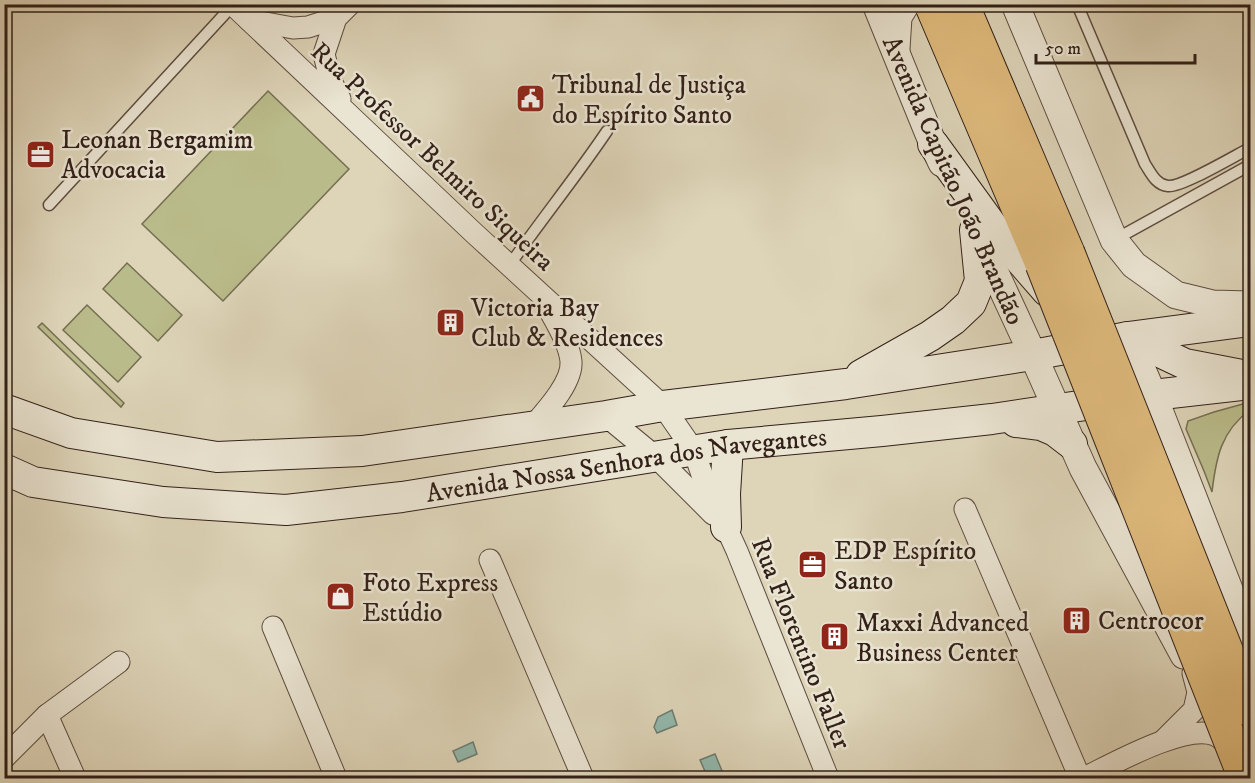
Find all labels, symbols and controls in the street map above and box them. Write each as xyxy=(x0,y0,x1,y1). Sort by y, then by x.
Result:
scale bar xyxy=(1036,27,1195,65)
street label: Avenida Capitão João Brandão xyxy=(874,31,1031,330)
street label: Rua Professor Belmiro Siqueira xyxy=(303,36,561,279)
text: 50 m xyxy=(1045,38,1081,60)
place label: Tribunal de Justiça do Espírito Santo xyxy=(552,69,746,132)
public building icon: Tribunal de Justiça do Espírito Santo xyxy=(515,83,547,115)
place label: Leonan Bergamim Advocacia xyxy=(61,124,253,187)
office icon: Leonan Bergamim Advocacia xyxy=(24,138,56,170)
place label: Victoria Bay Club & Residences xyxy=(470,292,663,355)
building icon: Victoria Bay Club & Residences xyxy=(434,306,466,338)
street label: Avenida Nossa Senhora dos Navegantes xyxy=(424,421,828,511)
street label: Rua Florentino Faller xyxy=(743,533,858,755)
place label: EDP Espírito Santo xyxy=(834,535,976,598)
office icon: EDP Espírito Santo xyxy=(797,549,829,581)
place label: Foto Express Estúdio xyxy=(362,567,498,630)
shop icon: Foto Express Estúdio xyxy=(325,581,357,613)
building icon: Centrocor xyxy=(1061,604,1093,636)
place label: Centrocor xyxy=(1098,605,1204,638)
place label: Maxxi Advanced Business Center xyxy=(856,607,1029,670)
building icon: Maxxi Advanced Business Center xyxy=(819,621,851,653)

